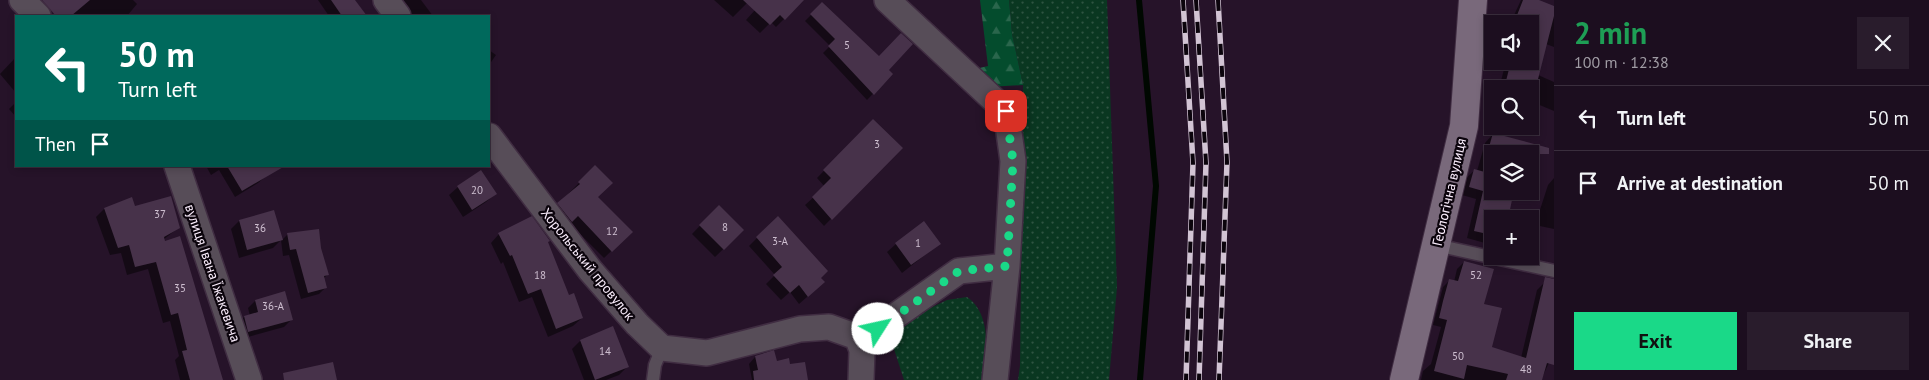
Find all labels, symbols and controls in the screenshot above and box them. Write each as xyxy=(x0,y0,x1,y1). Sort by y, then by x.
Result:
text: 2 min xyxy=(1574,13,1647,52)
map controls xyxy=(1484,15,1539,265)
button: sound xyxy=(1484,15,1539,70)
button: close xyxy=(1857,17,1909,69)
text: 50 m xyxy=(118,31,195,77)
icon: left xyxy=(35,35,100,100)
house number: 5 xyxy=(844,38,850,52)
text: 100 m · 12:38 xyxy=(1574,52,1669,72)
text: Turn left xyxy=(118,75,197,103)
button: search xyxy=(1484,80,1539,135)
pin xyxy=(985,90,1027,132)
icon: arrive xyxy=(992,97,1020,125)
icon: left xyxy=(1574,104,1602,132)
text: Turn left xyxy=(1617,106,1686,130)
text: 50 m xyxy=(1868,106,1909,130)
icon: arrive xyxy=(86,130,114,158)
text: Then xyxy=(35,132,76,156)
street label: Геологічна вулиця xyxy=(1428,136,1470,248)
house number: 3 xyxy=(874,137,880,151)
button: layers xyxy=(1484,145,1539,200)
icon: arrive xyxy=(1574,169,1602,197)
text: Arrive at destination xyxy=(1617,171,1783,195)
text: 50 m xyxy=(1868,171,1909,195)
house number: 20 xyxy=(471,183,483,197)
street label: вулиця Івана Їжакевича xyxy=(181,202,245,344)
street label: Хорольський провулок xyxy=(537,204,639,324)
house number: 37 xyxy=(154,207,166,221)
button: + xyxy=(1484,210,1539,265)
house number: 8 xyxy=(722,220,728,234)
house number: 36 xyxy=(254,221,266,235)
house number: 12 xyxy=(606,224,618,238)
house number: 3-А xyxy=(772,234,789,248)
house number: 1 xyxy=(915,236,921,250)
house number: 18 xyxy=(534,268,546,282)
house number: 52 xyxy=(1470,268,1482,282)
house number: 35 xyxy=(174,281,186,295)
house number: 36-А xyxy=(262,299,285,313)
position arrow xyxy=(851,302,903,354)
button: Exit xyxy=(1574,312,1737,370)
button: Share xyxy=(1747,312,1909,370)
house number: 14 xyxy=(599,344,611,358)
house number: 50 xyxy=(1452,349,1464,363)
house number: 48 xyxy=(1520,362,1532,376)

